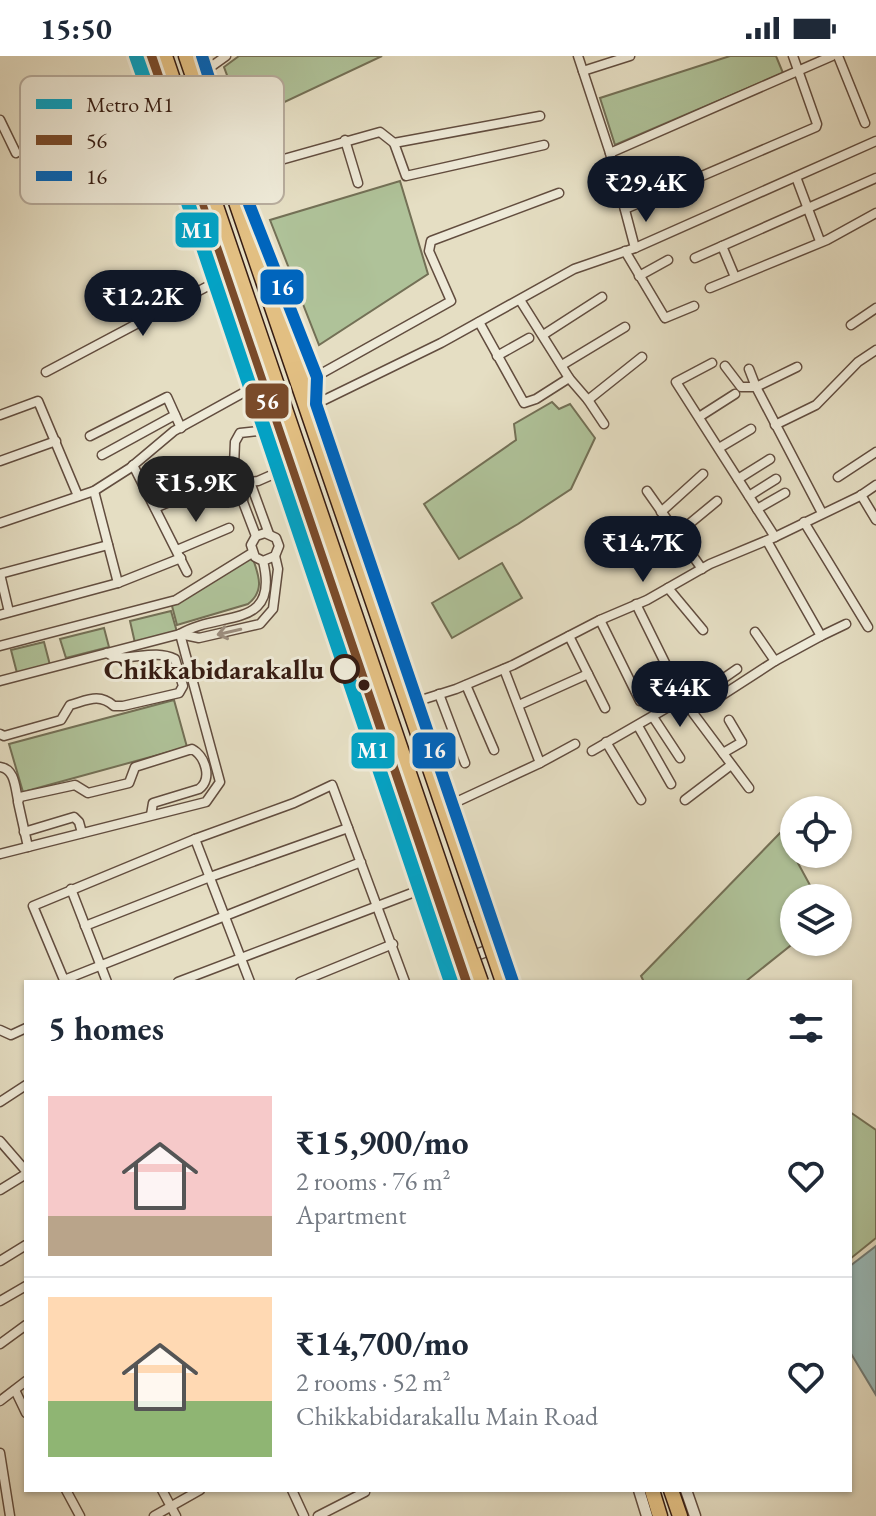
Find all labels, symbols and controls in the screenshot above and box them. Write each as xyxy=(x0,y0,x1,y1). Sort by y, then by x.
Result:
text: 15:50 xyxy=(40,9,112,48)
legend xyxy=(20,76,284,204)
text: Metro M1 xyxy=(86,90,174,119)
text: 56 xyxy=(86,126,108,155)
pin: ₹29.4K xyxy=(581,156,711,224)
text: 16 xyxy=(86,162,108,191)
text: ₹29.4K xyxy=(605,165,687,199)
line badge: M1 xyxy=(174,211,220,249)
text: M1 xyxy=(181,216,213,245)
line badge: 16 xyxy=(259,268,305,306)
pin: ₹12.2K xyxy=(78,270,208,338)
text: 16 xyxy=(270,273,294,302)
text: ₹12.2K xyxy=(102,279,184,313)
line badge: 56 xyxy=(244,382,290,420)
text: 56 xyxy=(255,387,279,416)
pin: ₹15.9K xyxy=(131,456,261,524)
text: ₹15.9K xyxy=(155,465,237,499)
pin: ₹14.7K xyxy=(578,516,708,584)
text: ₹14.7K xyxy=(602,525,684,559)
one-way arrow xyxy=(216,625,242,640)
place label: Chikkabidarakallu xyxy=(104,651,325,687)
marker: Chikkabidarakallu xyxy=(331,655,359,683)
pin: ₹44K xyxy=(633,661,727,729)
text: ₹44K xyxy=(649,670,711,704)
unlabelled marker xyxy=(356,677,372,693)
line badge: M1 xyxy=(350,731,396,770)
line badge: 16 xyxy=(411,731,457,770)
text: M1 xyxy=(357,736,389,765)
text: 16 xyxy=(422,736,446,765)
map controls xyxy=(780,796,852,956)
button: locate xyxy=(780,796,852,868)
button: layers xyxy=(780,884,852,956)
text: 5 homes xyxy=(48,1006,164,1050)
icon: filters xyxy=(784,1006,828,1050)
text: ₹15,900/mo xyxy=(296,1120,469,1164)
icon: home xyxy=(112,1128,208,1224)
icon: heart xyxy=(784,1154,828,1198)
text: 2 rooms · 76 m² xyxy=(296,1164,451,1198)
text: Apartment xyxy=(296,1198,406,1232)
text: ₹14,700/mo xyxy=(296,1321,469,1365)
icon: home xyxy=(112,1329,208,1425)
icon: heart xyxy=(784,1355,828,1399)
text: 2 rooms · 52 m² xyxy=(296,1365,451,1399)
text: Chikkabidarakallu Main Road xyxy=(296,1399,598,1433)

